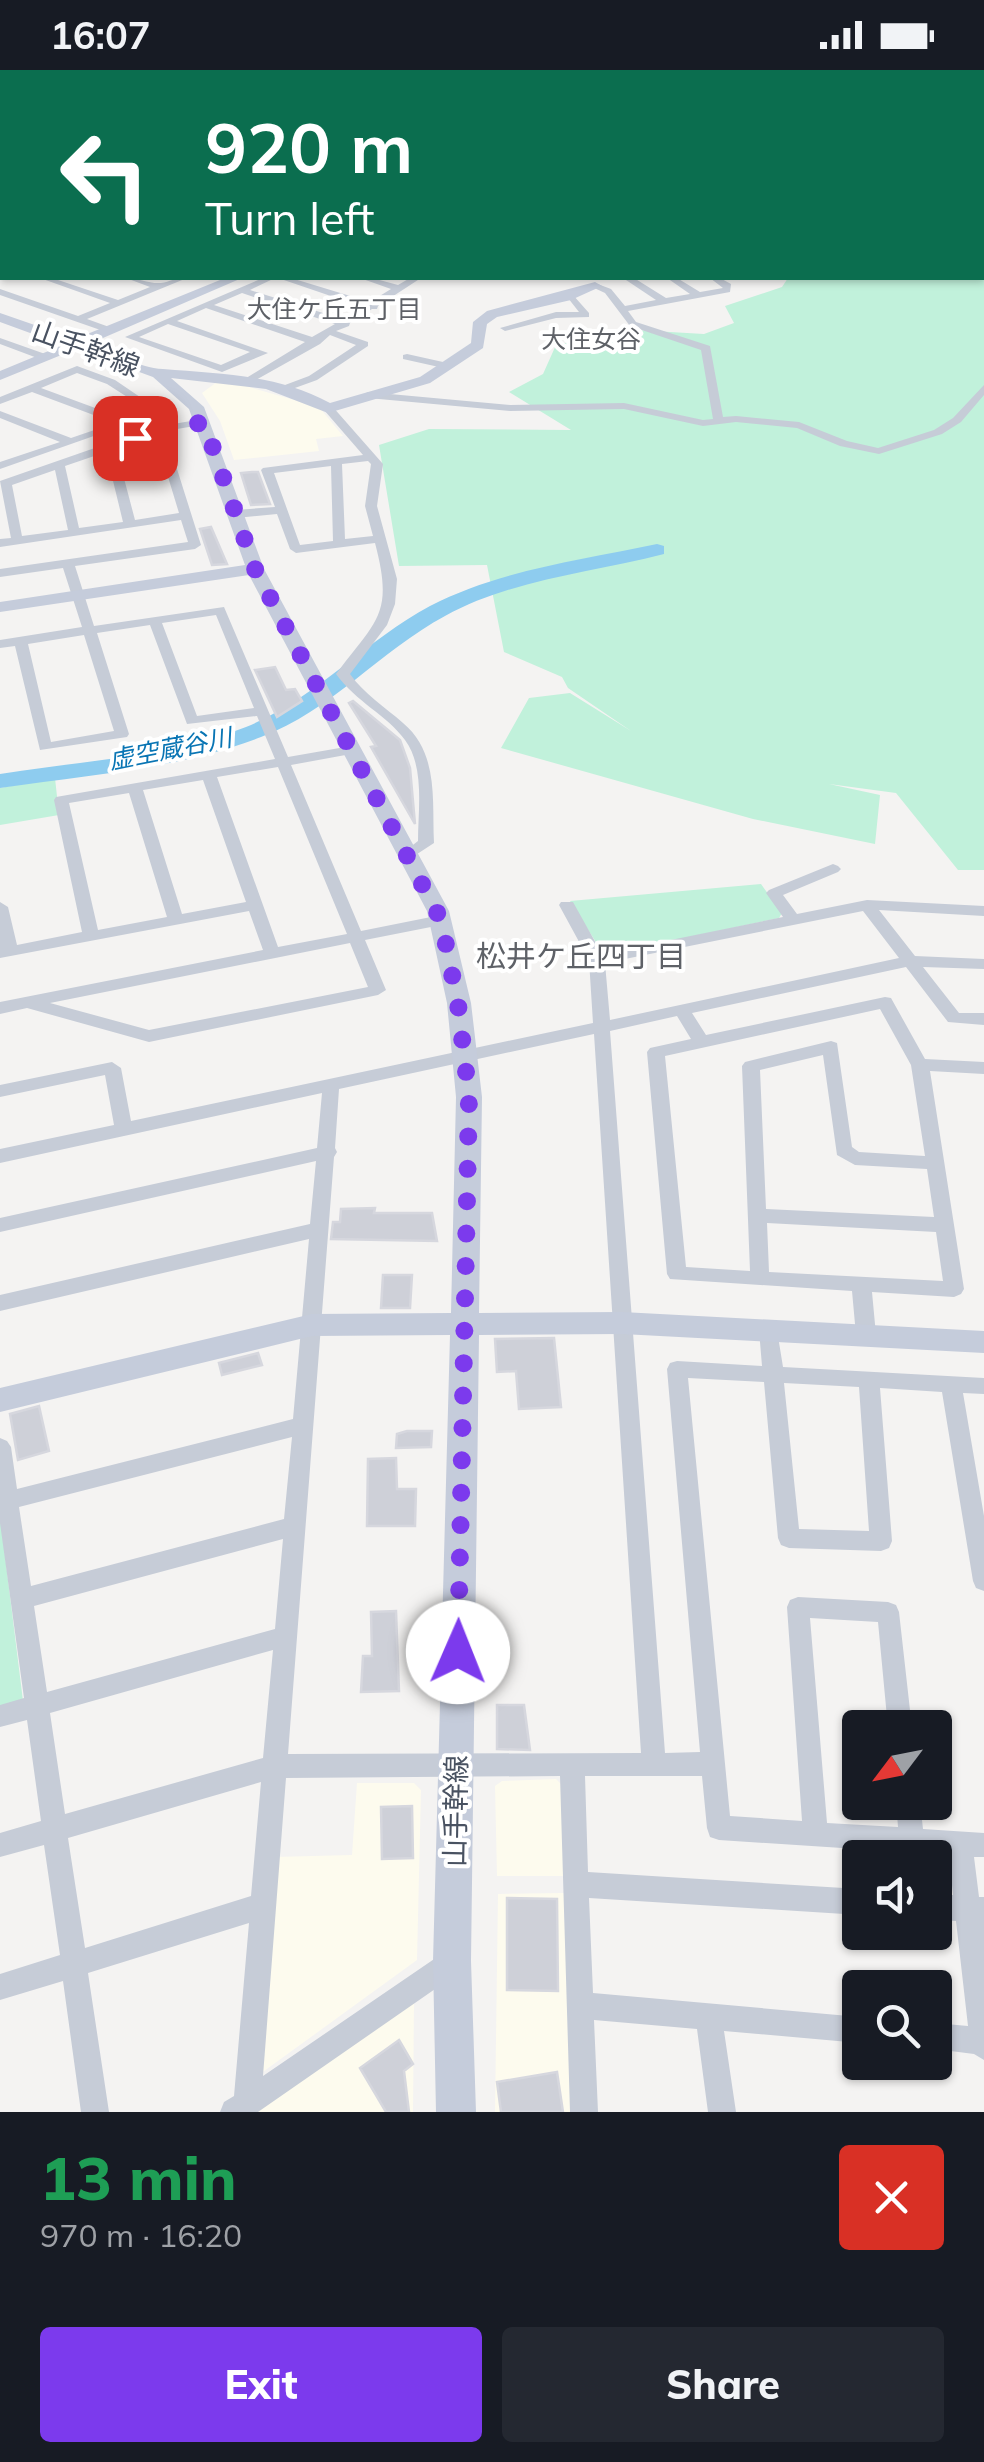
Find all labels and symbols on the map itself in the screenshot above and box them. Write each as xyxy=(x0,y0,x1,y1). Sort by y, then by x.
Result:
district label: 大住ケ丘五丁目 xyxy=(246,293,422,324)
street label: 山手幹線 xyxy=(27,312,145,384)
district label: 大住女谷 xyxy=(541,323,641,354)
pin xyxy=(93,396,178,481)
water label: 虚空蔵谷川 xyxy=(106,720,237,775)
district label: 松井ケ丘四丁目 xyxy=(476,937,686,975)
position arrow xyxy=(406,1600,510,1704)
north arrow xyxy=(842,1710,952,1820)
street label: 山手幹線 xyxy=(437,1755,473,1867)

